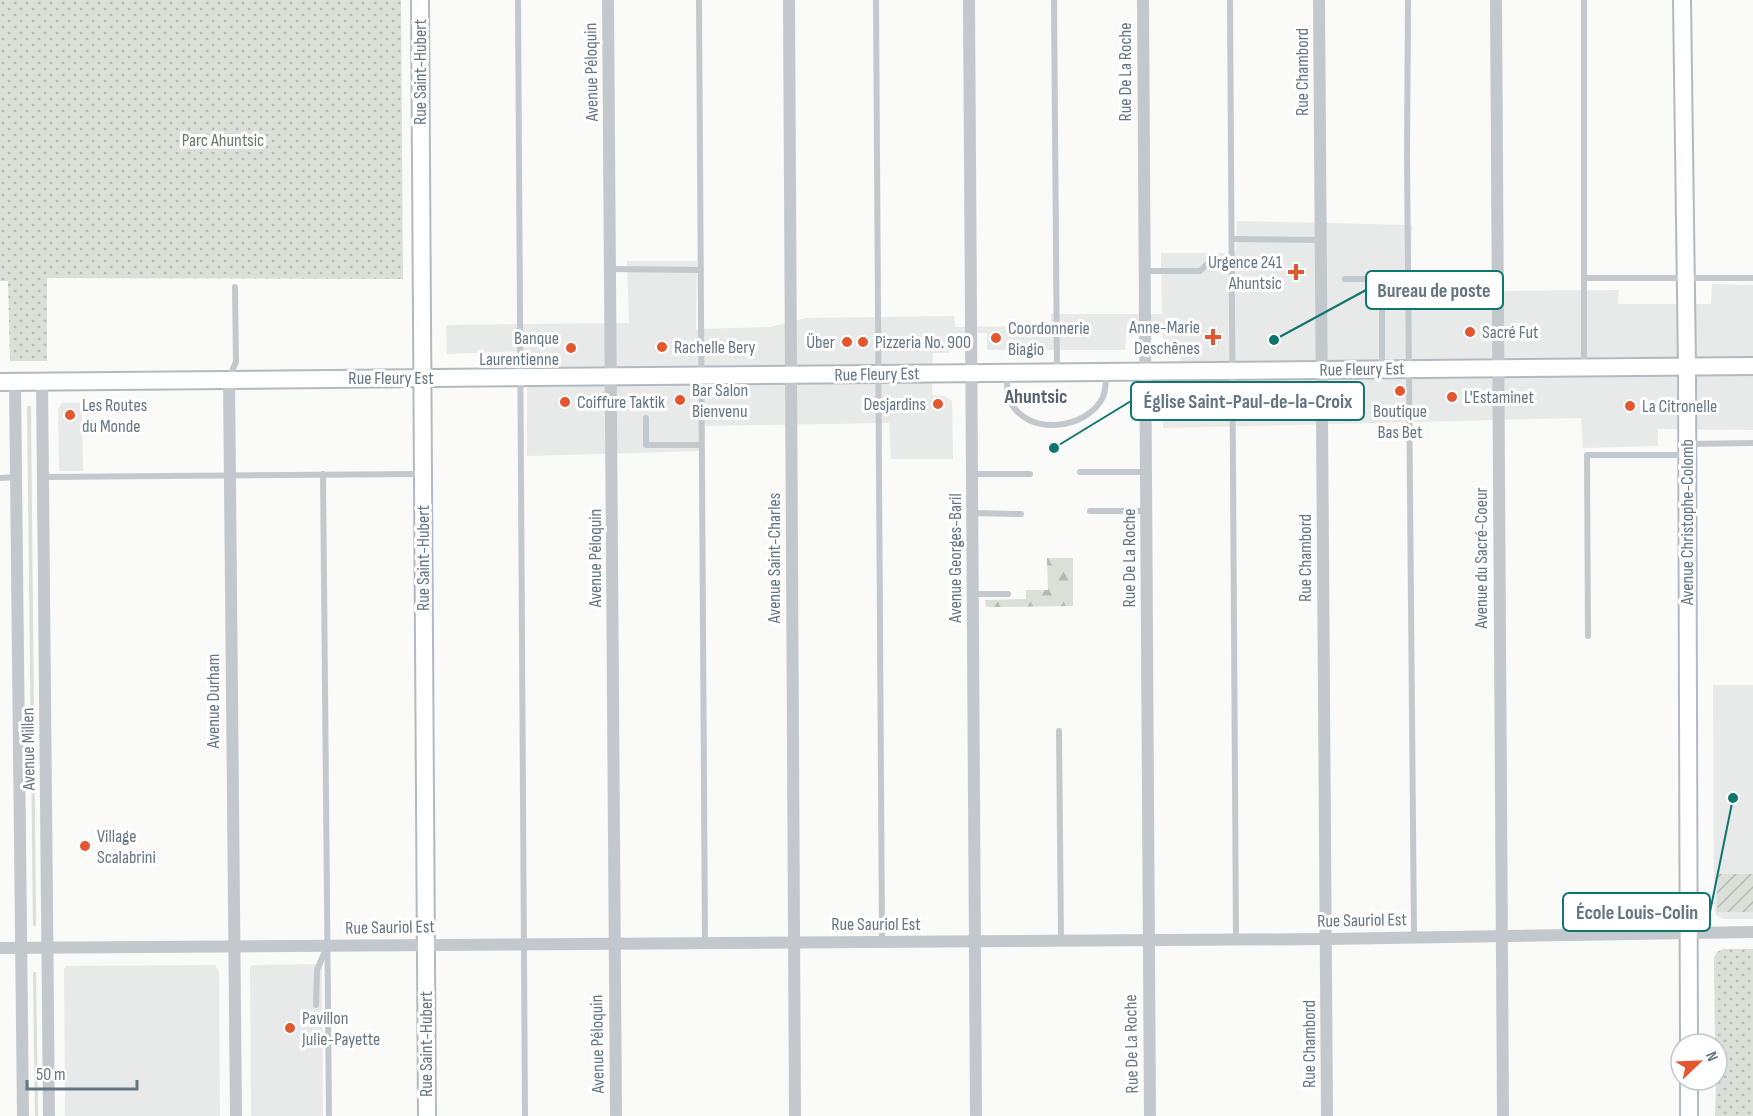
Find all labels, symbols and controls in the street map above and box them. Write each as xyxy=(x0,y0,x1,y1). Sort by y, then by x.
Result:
street label: Rue Saint-Hubert xyxy=(410,18,431,125)
street label: Rue De La Roche xyxy=(1115,22,1136,122)
street label: Avenue Péloquin xyxy=(580,23,603,122)
street label: Rue Chambord xyxy=(1292,28,1313,116)
park label: Parc Ahuntsic xyxy=(182,130,264,151)
place label: Urgence 241 Ahuntsic xyxy=(1208,252,1283,294)
marker: Urgence 241 Ahuntsic xyxy=(1287,263,1305,281)
callout: Bureau de poste xyxy=(1366,271,1503,309)
text: Bureau de poste xyxy=(1377,279,1491,303)
place label: Anne-Marie Deschênes xyxy=(1128,317,1200,359)
place label: Coordonnerie Biagio xyxy=(1008,318,1090,360)
place label: Sacré Fut xyxy=(1482,322,1539,343)
marker: Sacré Fut xyxy=(1463,325,1477,339)
place label: Banque Laurentienne xyxy=(479,328,559,370)
marker: Anne-Marie Deschênes xyxy=(1204,328,1222,346)
marker: Coordonnerie Biagio xyxy=(989,331,1003,345)
place label: Über xyxy=(806,332,835,353)
place label: Pizzeria No. 900 xyxy=(875,332,971,353)
marker: Über xyxy=(840,335,854,349)
marker: Pizzeria No. 900 xyxy=(856,335,870,349)
place label: Rachelle Bery xyxy=(674,337,756,358)
marker: Rachelle Bery xyxy=(655,340,669,354)
marker: Banque Laurentienne xyxy=(564,341,578,355)
street label: Rue Fleury Est xyxy=(1319,358,1405,381)
street label: Rue Fleury Est xyxy=(834,363,920,386)
street label: Rue Fleury Est xyxy=(348,368,434,389)
place label: Bar Salon Bienvenu xyxy=(692,380,748,422)
callout: Église Saint-Paul-de-la-Croix xyxy=(1131,382,1364,420)
marker: Boutique Bas Bet xyxy=(1393,384,1407,398)
district label: Ahuntsic xyxy=(1003,385,1068,409)
place label: L'Estaminet xyxy=(1464,387,1534,408)
text: Église Saint-Paul-de-la-Croix xyxy=(1144,390,1353,414)
marker: L'Estaminet xyxy=(1445,390,1459,404)
place label: Coiffure Taktik xyxy=(577,392,665,413)
marker: Bar Salon Bienvenu xyxy=(673,393,687,407)
place label: Desjardins xyxy=(863,394,926,415)
place label: Les Routes du Monde xyxy=(82,395,147,437)
marker: Coiffure Taktik xyxy=(558,395,572,409)
place label: La Citronelle xyxy=(1642,396,1717,417)
marker: Desjardins xyxy=(931,397,945,411)
marker: La Citronelle xyxy=(1623,399,1637,413)
place label: Boutique Bas Bet xyxy=(1373,401,1427,443)
marker: Les Routes du Monde xyxy=(63,408,77,422)
street label: Avenue Christophe-Colomb xyxy=(1677,439,1698,606)
street label: Avenue du Sacré-Coeur xyxy=(1471,487,1492,630)
street label: Avenue Saint-Charles xyxy=(764,493,785,624)
street label: Avenue Georges-Baril xyxy=(945,493,966,624)
street label: Rue Saint-Hubert xyxy=(413,504,434,611)
street label: Rue De La Roche xyxy=(1119,508,1140,608)
street label: Avenue Péloquin xyxy=(585,509,606,608)
street label: Rue Chambord xyxy=(1295,514,1316,602)
street label: Avenue Durham xyxy=(203,654,224,749)
street label: Avenue Millen xyxy=(17,708,40,791)
place label: Village Scalabrini xyxy=(97,826,156,868)
marker: Village Scalabrini xyxy=(78,839,92,853)
callout: École Louis-Colin xyxy=(1563,893,1710,931)
text: École Louis-Colin xyxy=(1576,901,1698,925)
street label: Rue Sauriol Est xyxy=(1317,909,1408,932)
street label: Rue Sauriol Est xyxy=(831,914,921,935)
street label: Rue Sauriol Est xyxy=(345,916,436,939)
street label: Rue Saint-Hubert xyxy=(416,990,437,1097)
street label: Rue De La Roche xyxy=(1120,994,1143,1094)
street label: Avenue Péloquin xyxy=(586,995,609,1094)
street label: Rue Chambord xyxy=(1299,1000,1320,1088)
place label: Pavillon Julie-Payette xyxy=(301,1008,380,1050)
marker: Pavillon Julie-Payette xyxy=(283,1021,297,1035)
north arrow xyxy=(1669,1032,1729,1092)
text: N xyxy=(1701,1049,1722,1064)
scale bar xyxy=(27,1053,136,1091)
text: 50 m xyxy=(36,1064,66,1085)

